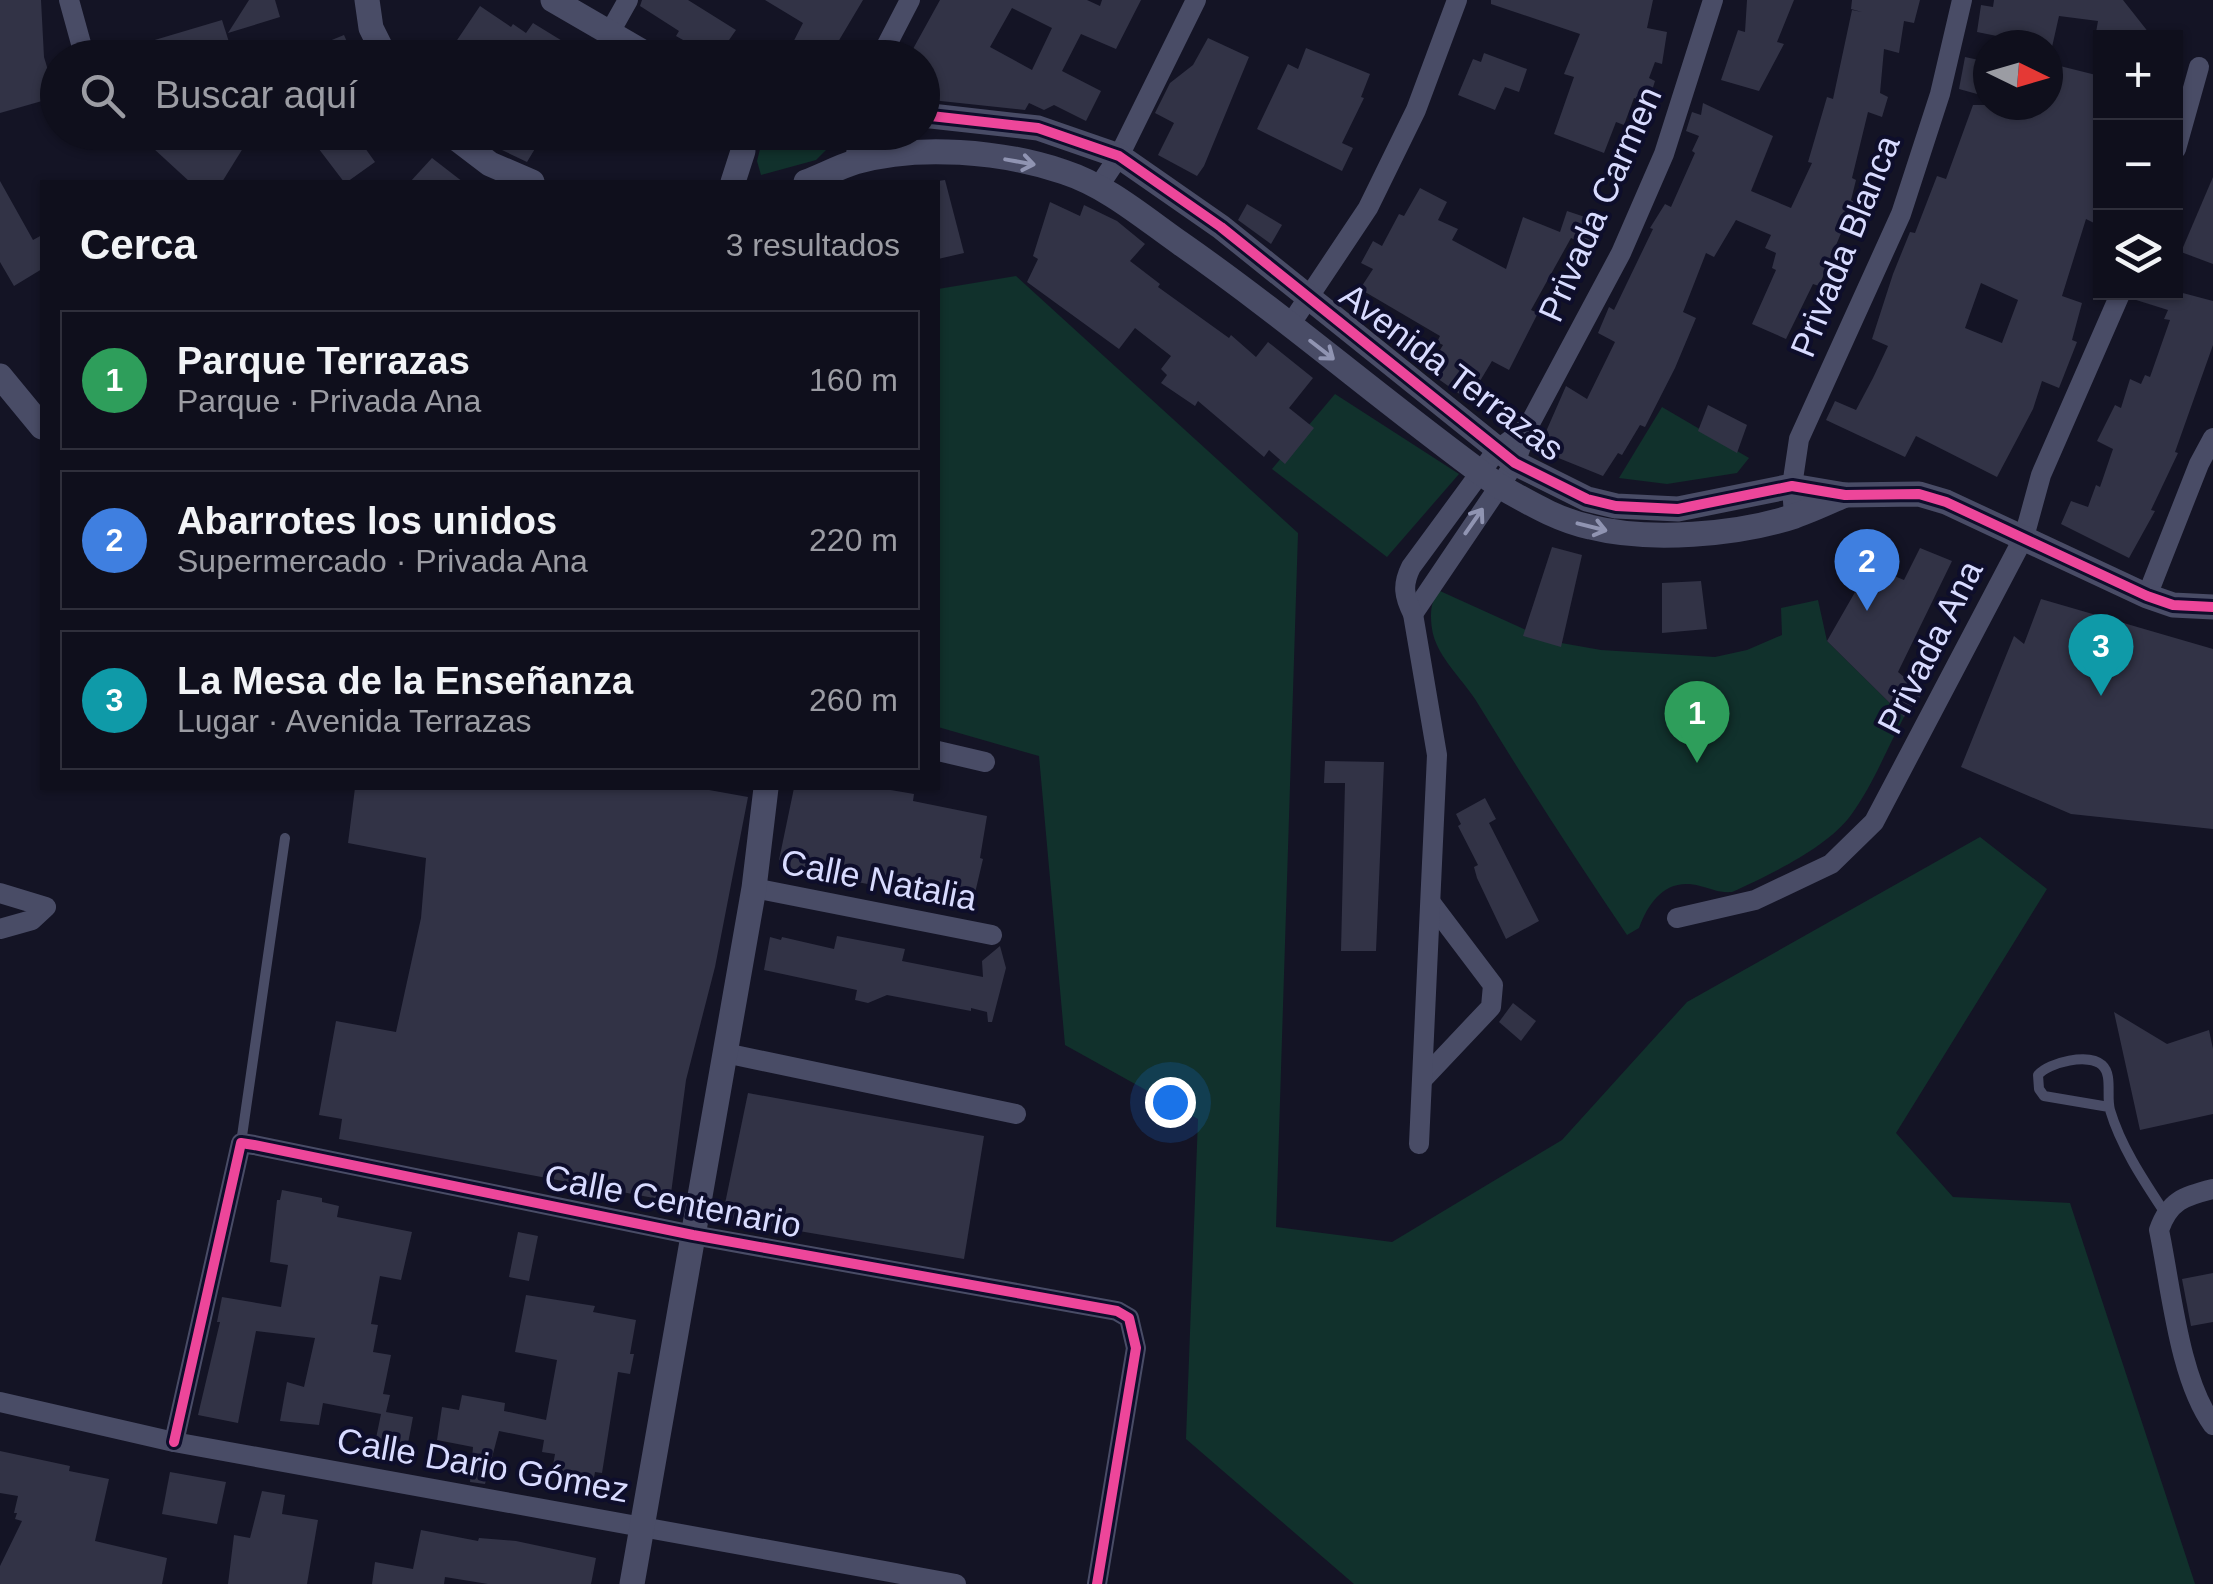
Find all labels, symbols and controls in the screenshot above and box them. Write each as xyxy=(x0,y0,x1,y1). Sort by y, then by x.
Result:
north arrow xyxy=(1973,30,2063,120)
map controls xyxy=(2093,30,2183,300)
button: + xyxy=(2093,30,2183,120)
search box xyxy=(40,40,940,150)
icon: search xyxy=(75,68,130,123)
text: Buscar aquí xyxy=(155,74,358,116)
street label: Privada Carmen xyxy=(1530,80,1669,327)
button: − xyxy=(2093,120,2183,210)
street label: Privada Blanca xyxy=(1782,129,1907,362)
one-way arrow xyxy=(1003,153,1036,172)
button: layers xyxy=(2093,210,2183,300)
text: Cerca xyxy=(80,221,197,268)
text: 3 resultados xyxy=(726,227,900,263)
street label: Avenida Terrazas xyxy=(1333,275,1572,468)
one-way arrow xyxy=(1308,339,1335,360)
text: Parque Terrazas xyxy=(177,340,470,382)
text: 1 xyxy=(106,362,123,398)
text: 160 m xyxy=(809,362,898,398)
text: Parque · Privada Ana xyxy=(177,383,481,419)
text: Abarrotes los unidos xyxy=(177,500,557,542)
one-way arrow xyxy=(1464,507,1485,535)
one-way arrow xyxy=(1575,519,1607,537)
text: 2 xyxy=(106,522,123,558)
text: 220 m xyxy=(809,522,898,558)
pin: 2 xyxy=(1834,528,1900,611)
text: Supermercado · Privada Ana xyxy=(177,543,588,579)
street label: Privada Ana xyxy=(1869,553,1990,740)
pin: 3 xyxy=(2068,614,2134,696)
text: La Mesa de la Enseñanza xyxy=(177,660,633,702)
pin: 1 xyxy=(1664,680,1730,763)
text: 3 xyxy=(106,682,123,718)
text: 260 m xyxy=(809,682,898,718)
text: Lugar · Avenida Terrazas xyxy=(177,703,532,739)
street label: Calle Natalia xyxy=(778,841,981,918)
your location xyxy=(1145,1077,1196,1128)
street label: Calle Centenario xyxy=(541,1156,805,1245)
street label: Calle Dario Gómez xyxy=(334,1420,632,1509)

